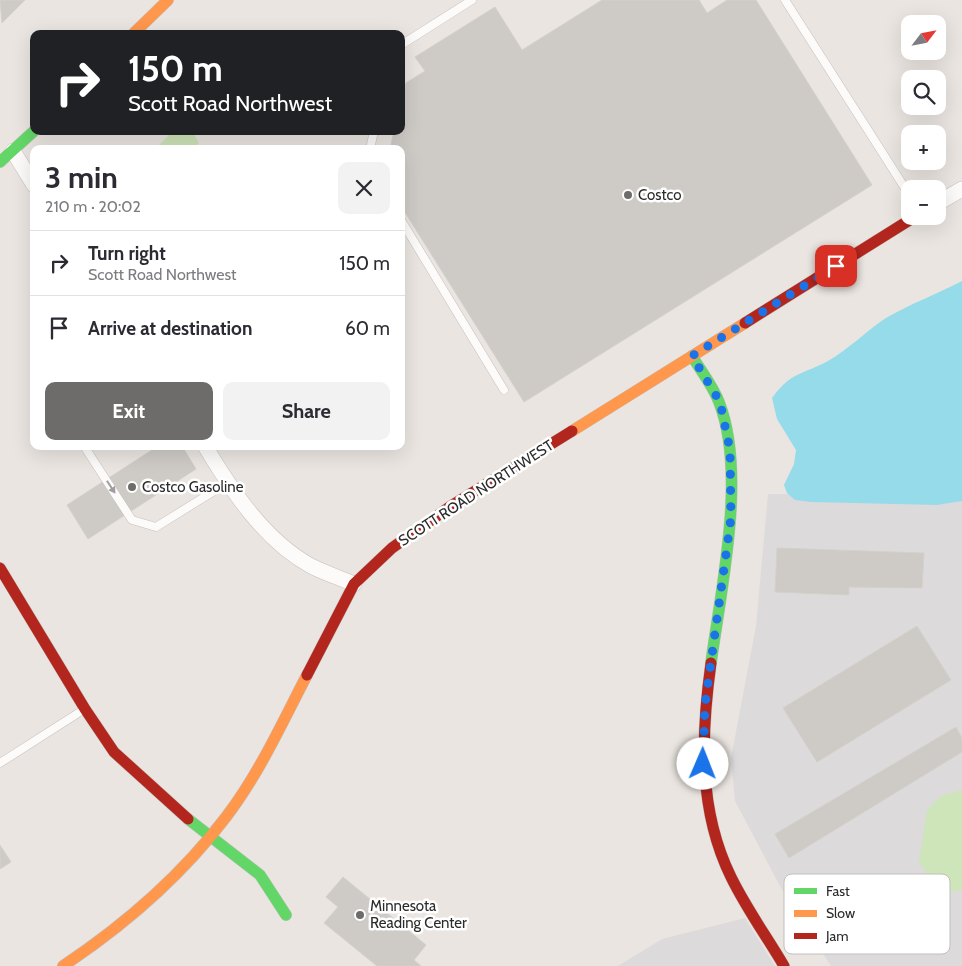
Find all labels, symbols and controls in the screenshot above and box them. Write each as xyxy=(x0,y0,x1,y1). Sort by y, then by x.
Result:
north arrow xyxy=(901,15,946,60)
map controls xyxy=(901,15,946,225)
text: 150 m xyxy=(128,47,223,90)
icon: right xyxy=(45,50,110,115)
button: search xyxy=(901,70,946,115)
text: Scott Road Northwest xyxy=(128,90,332,117)
button: + xyxy=(901,125,946,170)
text: 3 min xyxy=(45,159,118,196)
button: close xyxy=(338,162,390,214)
button: − xyxy=(901,180,946,225)
place label: Costco xyxy=(638,186,681,204)
marker: Costco xyxy=(622,189,634,201)
text: 210 m · 20:02 xyxy=(45,197,141,216)
text: Turn right xyxy=(88,242,166,265)
pin xyxy=(815,245,857,287)
icon: right xyxy=(45,249,73,277)
text: 150 m xyxy=(339,252,390,275)
icon: arrive xyxy=(822,252,850,280)
text: Scott Road Northwest xyxy=(88,265,236,284)
icon: arrive xyxy=(45,314,73,342)
text: Arrive at destination xyxy=(88,317,252,340)
text: 60 m xyxy=(345,317,390,340)
button: Exit xyxy=(45,382,213,440)
button: Share xyxy=(223,382,390,440)
street label: SCOTT ROAD NORTHWEST xyxy=(395,436,557,550)
place label: Costco Gasoline xyxy=(142,478,244,496)
one-way arrow xyxy=(106,481,115,494)
marker: Costco Gasoline xyxy=(126,481,138,493)
position arrow xyxy=(676,737,728,789)
legend xyxy=(784,874,950,954)
text: Fast xyxy=(826,882,850,900)
place label: Minnesota Reading Center xyxy=(370,897,467,932)
text: Slow xyxy=(826,904,855,922)
marker: Minnesota Reading Center xyxy=(354,909,366,921)
text: Jam xyxy=(825,927,848,945)

